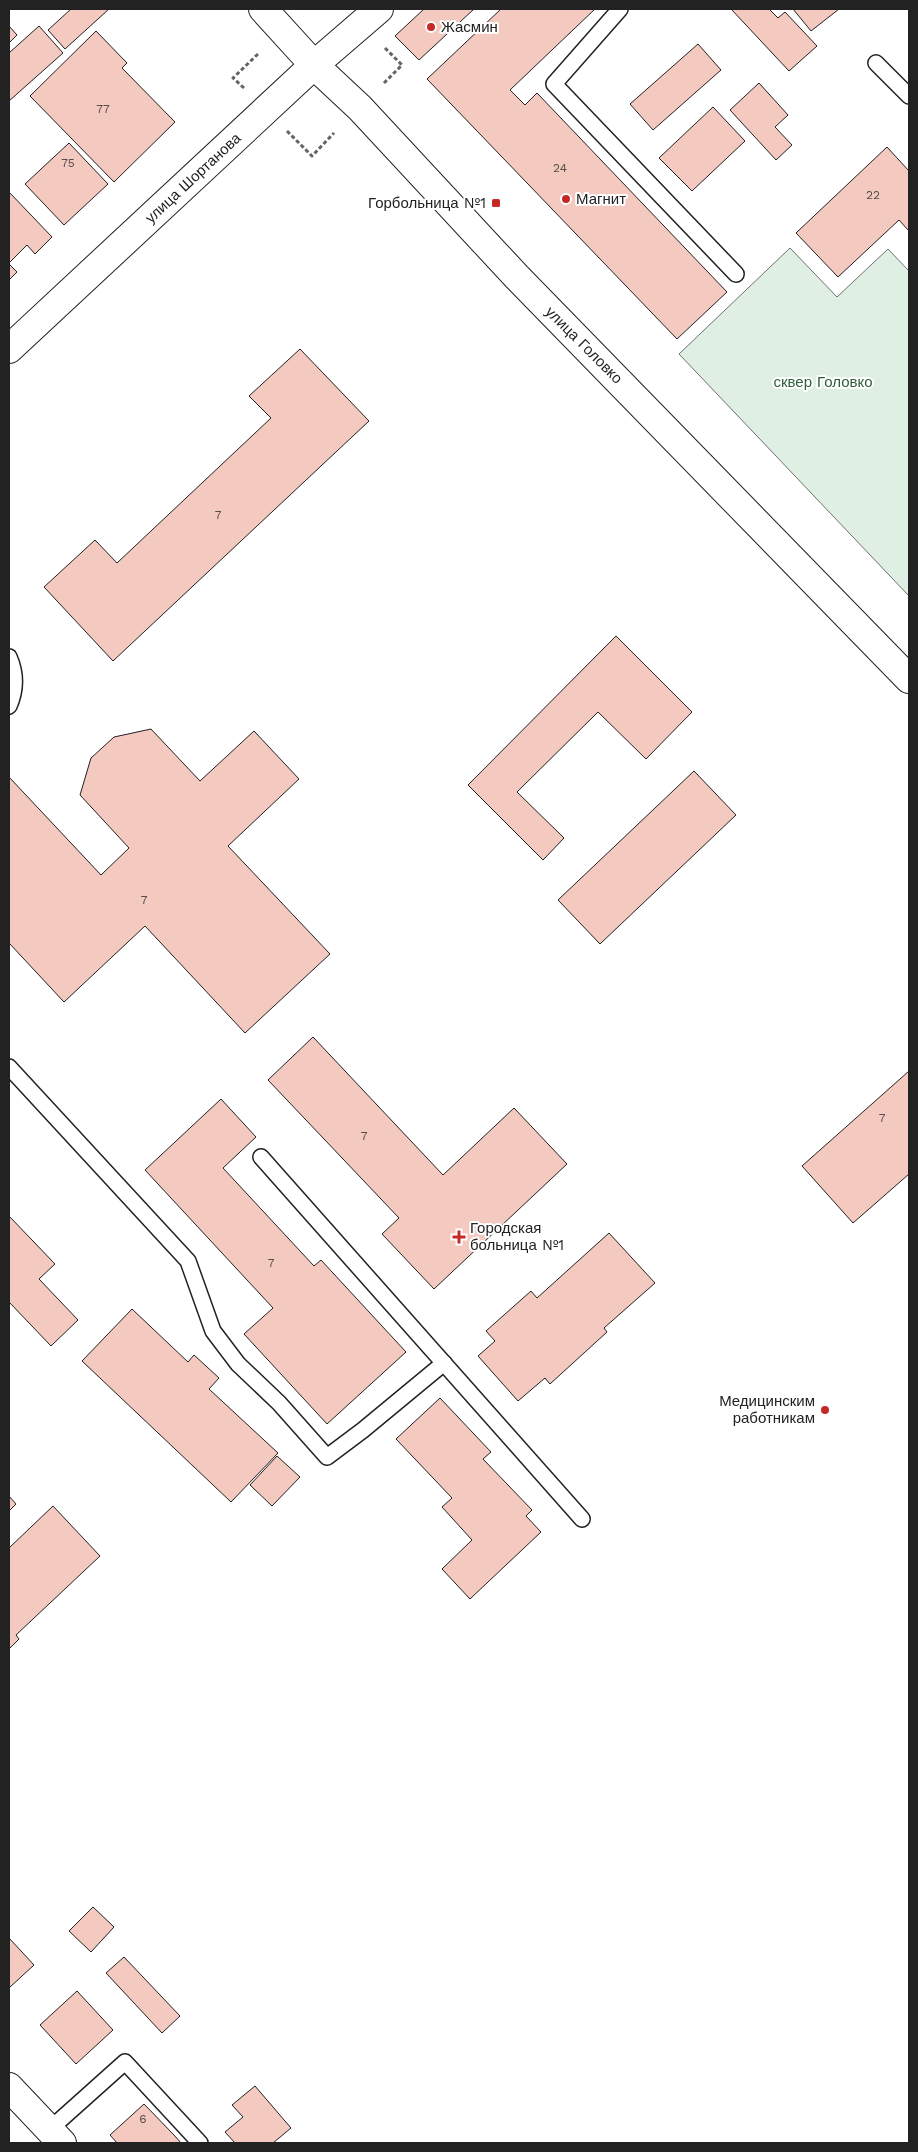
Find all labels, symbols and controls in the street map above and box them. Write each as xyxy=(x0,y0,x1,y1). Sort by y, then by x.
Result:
place label: Жасмин xyxy=(441,18,498,36)
marker: Жасмин xyxy=(425,21,437,33)
house number: 77 xyxy=(96,102,110,116)
street label: улица Шортанова xyxy=(141,129,245,227)
house number: 75 xyxy=(61,156,75,170)
house number: 24 xyxy=(553,161,567,175)
house number: 22 xyxy=(866,188,880,202)
place label: Магнит xyxy=(576,190,626,208)
marker: Магнит xyxy=(560,193,572,205)
place label: Горбольница №1 xyxy=(368,194,486,212)
marker: Горбольница №1 xyxy=(490,197,502,209)
street label: улица Головко xyxy=(542,303,626,387)
park label: сквер Головко xyxy=(773,373,873,391)
house number: 7 xyxy=(215,508,222,522)
house number: 7 xyxy=(141,893,148,907)
house number: 7 xyxy=(879,1111,886,1125)
house number: 7 xyxy=(361,1129,368,1143)
place label: Городская больница №1 xyxy=(470,1219,564,1254)
marker: Городская больница №1 xyxy=(452,1230,466,1244)
house number: 7 xyxy=(268,1256,275,1270)
place label: Медицинским работникам xyxy=(719,1392,815,1427)
marker: Медицинским работникам xyxy=(819,1404,831,1416)
house number: 6 xyxy=(139,2112,147,2126)

